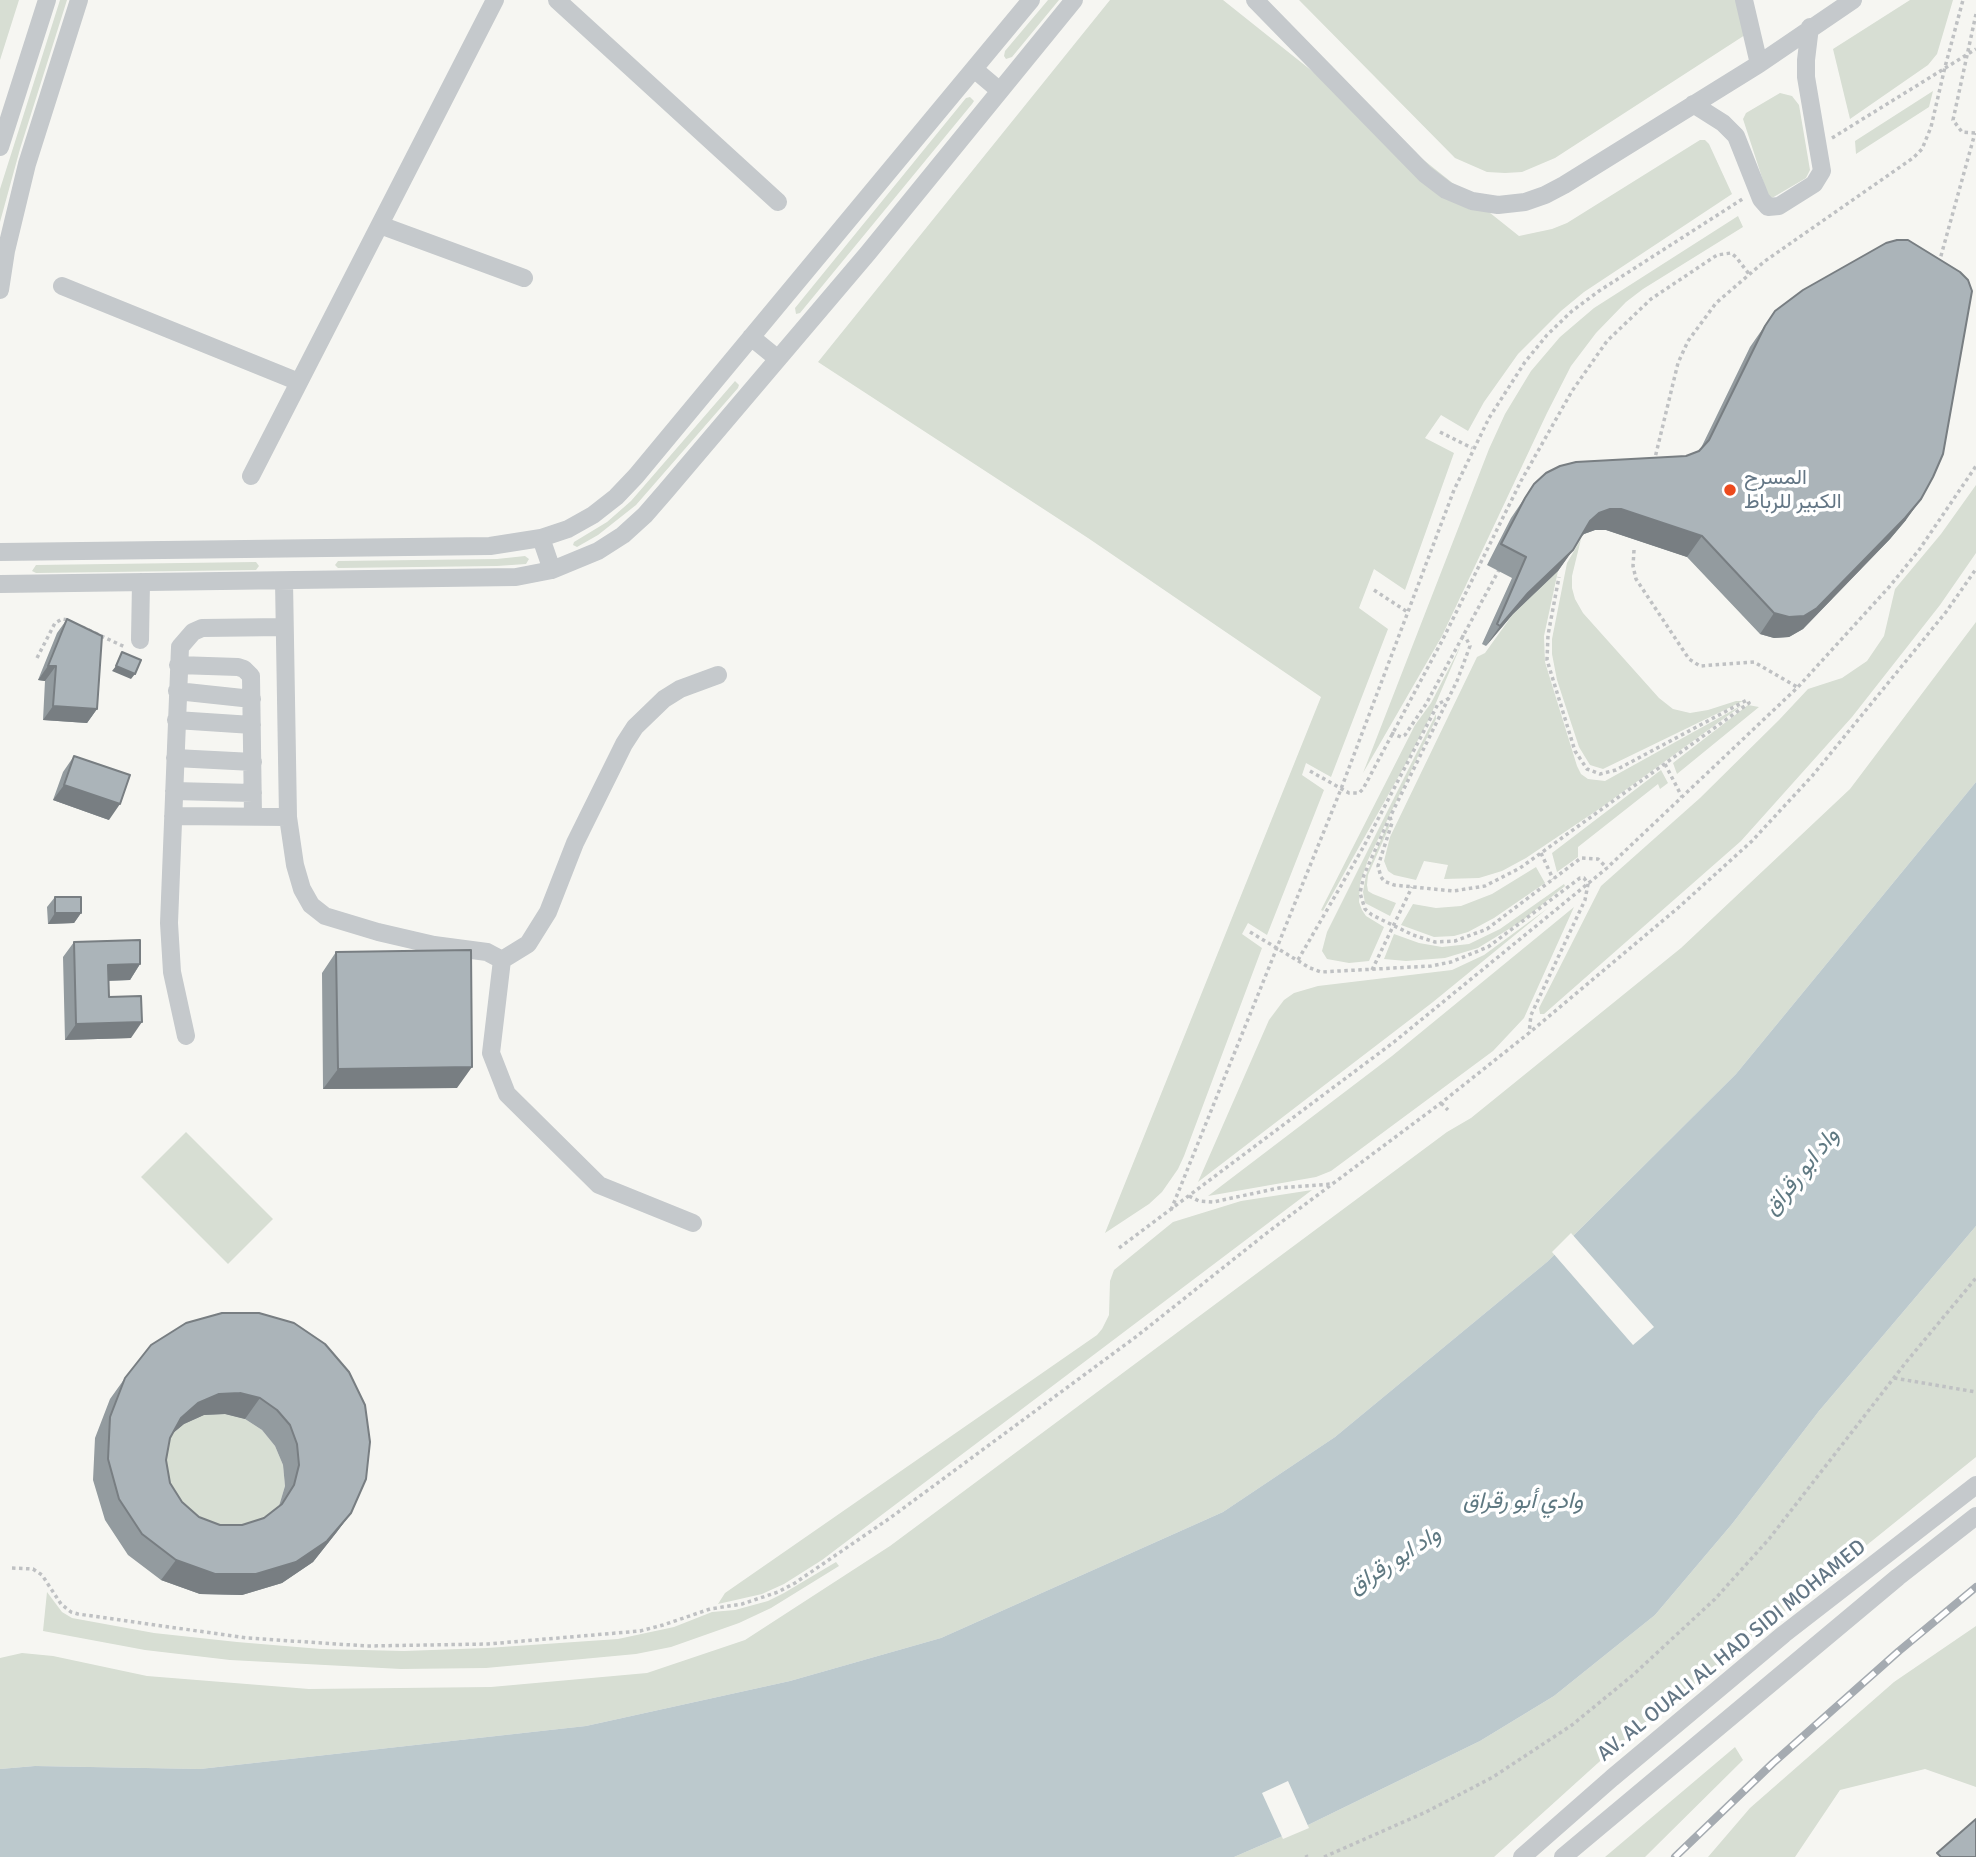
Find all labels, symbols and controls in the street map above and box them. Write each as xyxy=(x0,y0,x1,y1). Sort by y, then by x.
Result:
place label: المسرح الكبير للرباط xyxy=(1744,465,1842,515)
marker: المسرح الكبير للرباط xyxy=(1722,482,1738,498)
water label: واد ابو رقراق xyxy=(1758,1123,1846,1221)
water label: وادي أبو رقراق xyxy=(1463,1488,1583,1516)
water label: واد ابو رقراق xyxy=(1344,1521,1446,1601)
street label: AV. AL OUALI AL HAD SIDI MOHAMED xyxy=(1593,1535,1871,1767)

